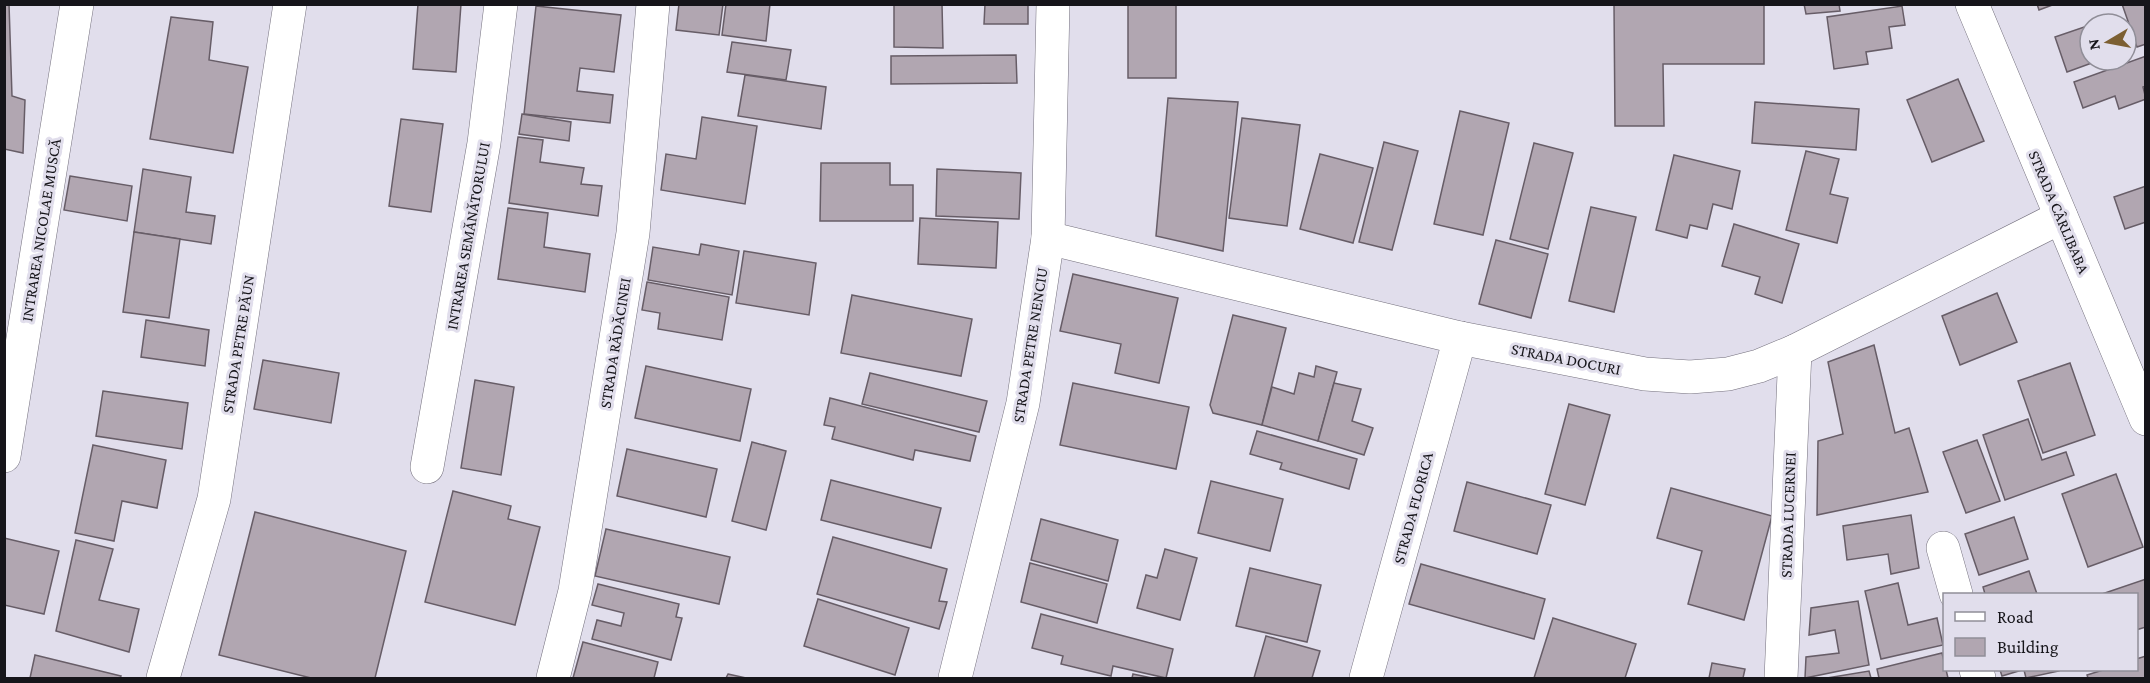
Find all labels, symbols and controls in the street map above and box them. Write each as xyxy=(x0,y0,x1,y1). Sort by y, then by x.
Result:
north arrow xyxy=(2078,12,2138,72)
text: N xyxy=(2084,38,2103,51)
street label: INTRAREA NICOLAE MUSCĂ xyxy=(18,136,64,323)
street label: INTRAREA SEMĂNĂTORULUI xyxy=(443,141,493,331)
street label: STRADA CÂRLIBABA xyxy=(2025,148,2093,277)
street label: STRADA PETRE NENCIU xyxy=(1009,266,1051,424)
street label: STRADA PETRE PĂUN xyxy=(219,274,257,414)
street label: STRADA RĂDĂCINEI xyxy=(596,276,634,409)
street label: STRADA DOCURI xyxy=(1510,340,1622,378)
street label: STRADA FLORICA xyxy=(1390,449,1436,566)
street label: STRADA LUCERNEI xyxy=(1777,452,1799,578)
legend xyxy=(1943,593,2138,671)
text: Road xyxy=(1997,607,2034,627)
text: Building xyxy=(1997,637,2059,657)

